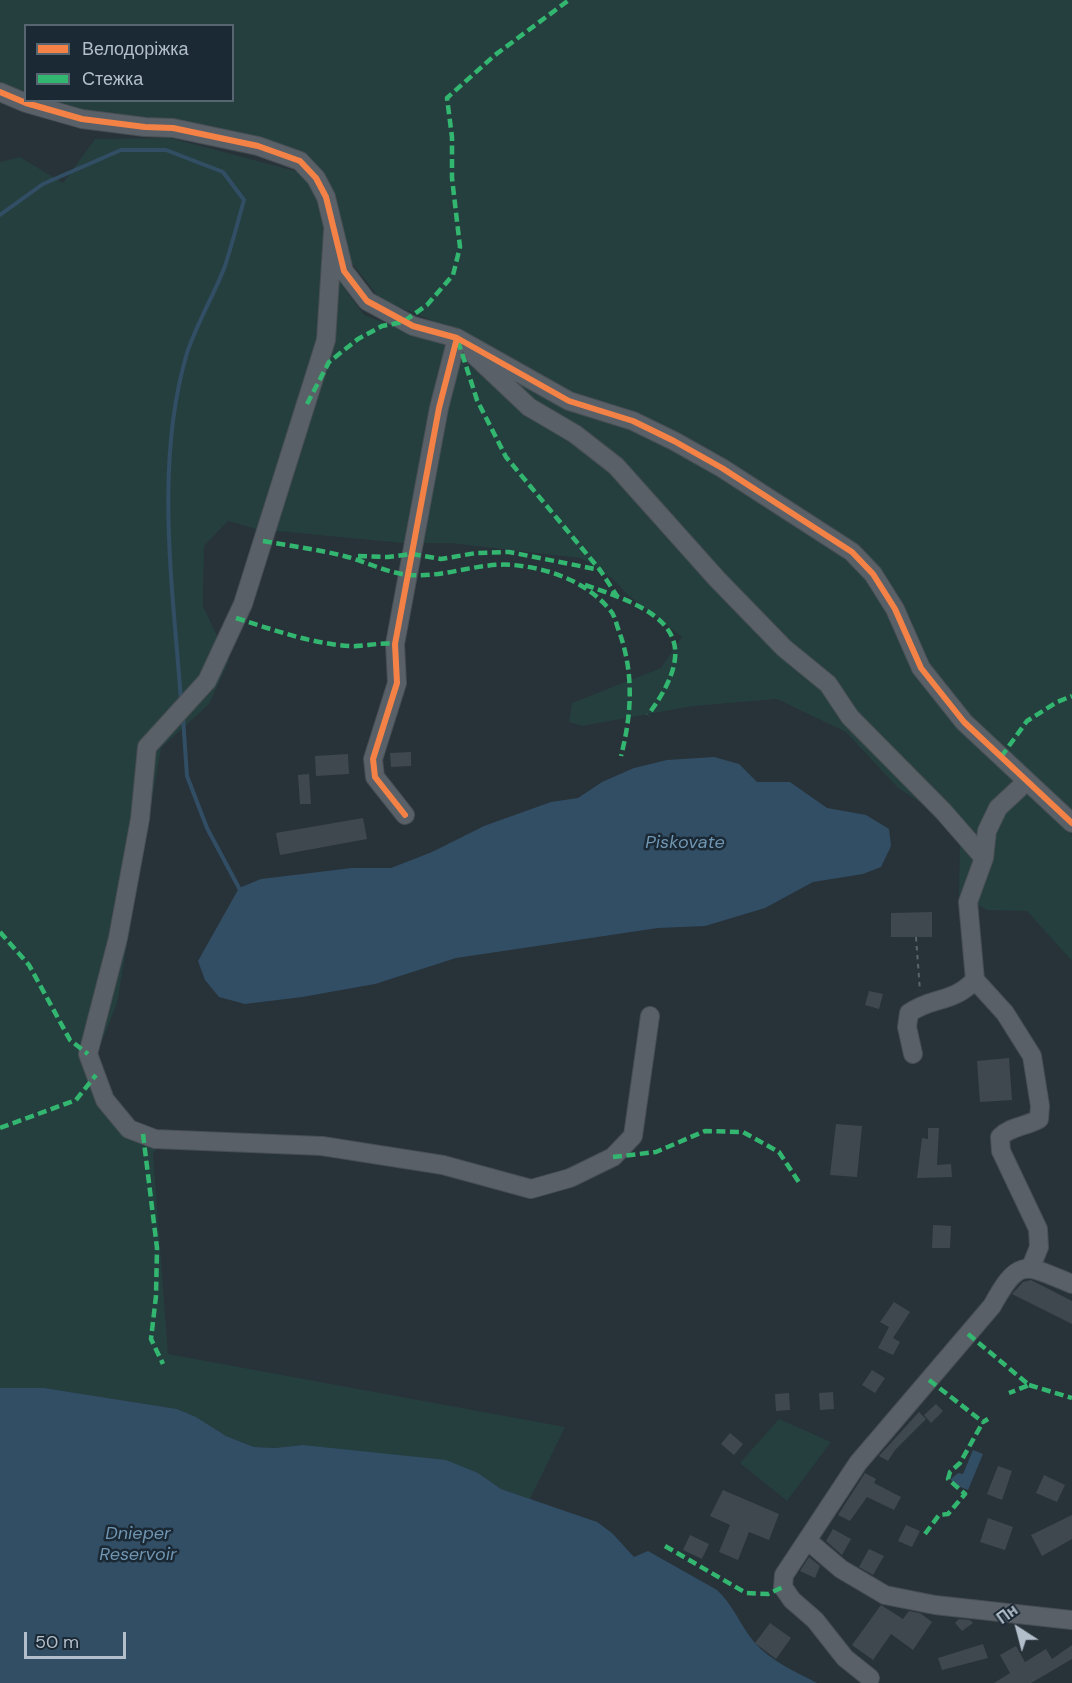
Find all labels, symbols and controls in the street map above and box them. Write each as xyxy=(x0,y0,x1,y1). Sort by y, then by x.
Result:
legend xyxy=(24,24,234,102)
text: Велодоріжка xyxy=(82,37,189,61)
text: Стежка xyxy=(82,67,143,91)
water label: Piskovate xyxy=(645,832,725,854)
water label: Dnieper Reservoir xyxy=(99,1523,177,1565)
north arrow xyxy=(988,1599,1048,1659)
text: Пн xyxy=(992,1599,1022,1629)
scale bar xyxy=(27,1620,129,1658)
text: 50 m xyxy=(35,1630,79,1654)

